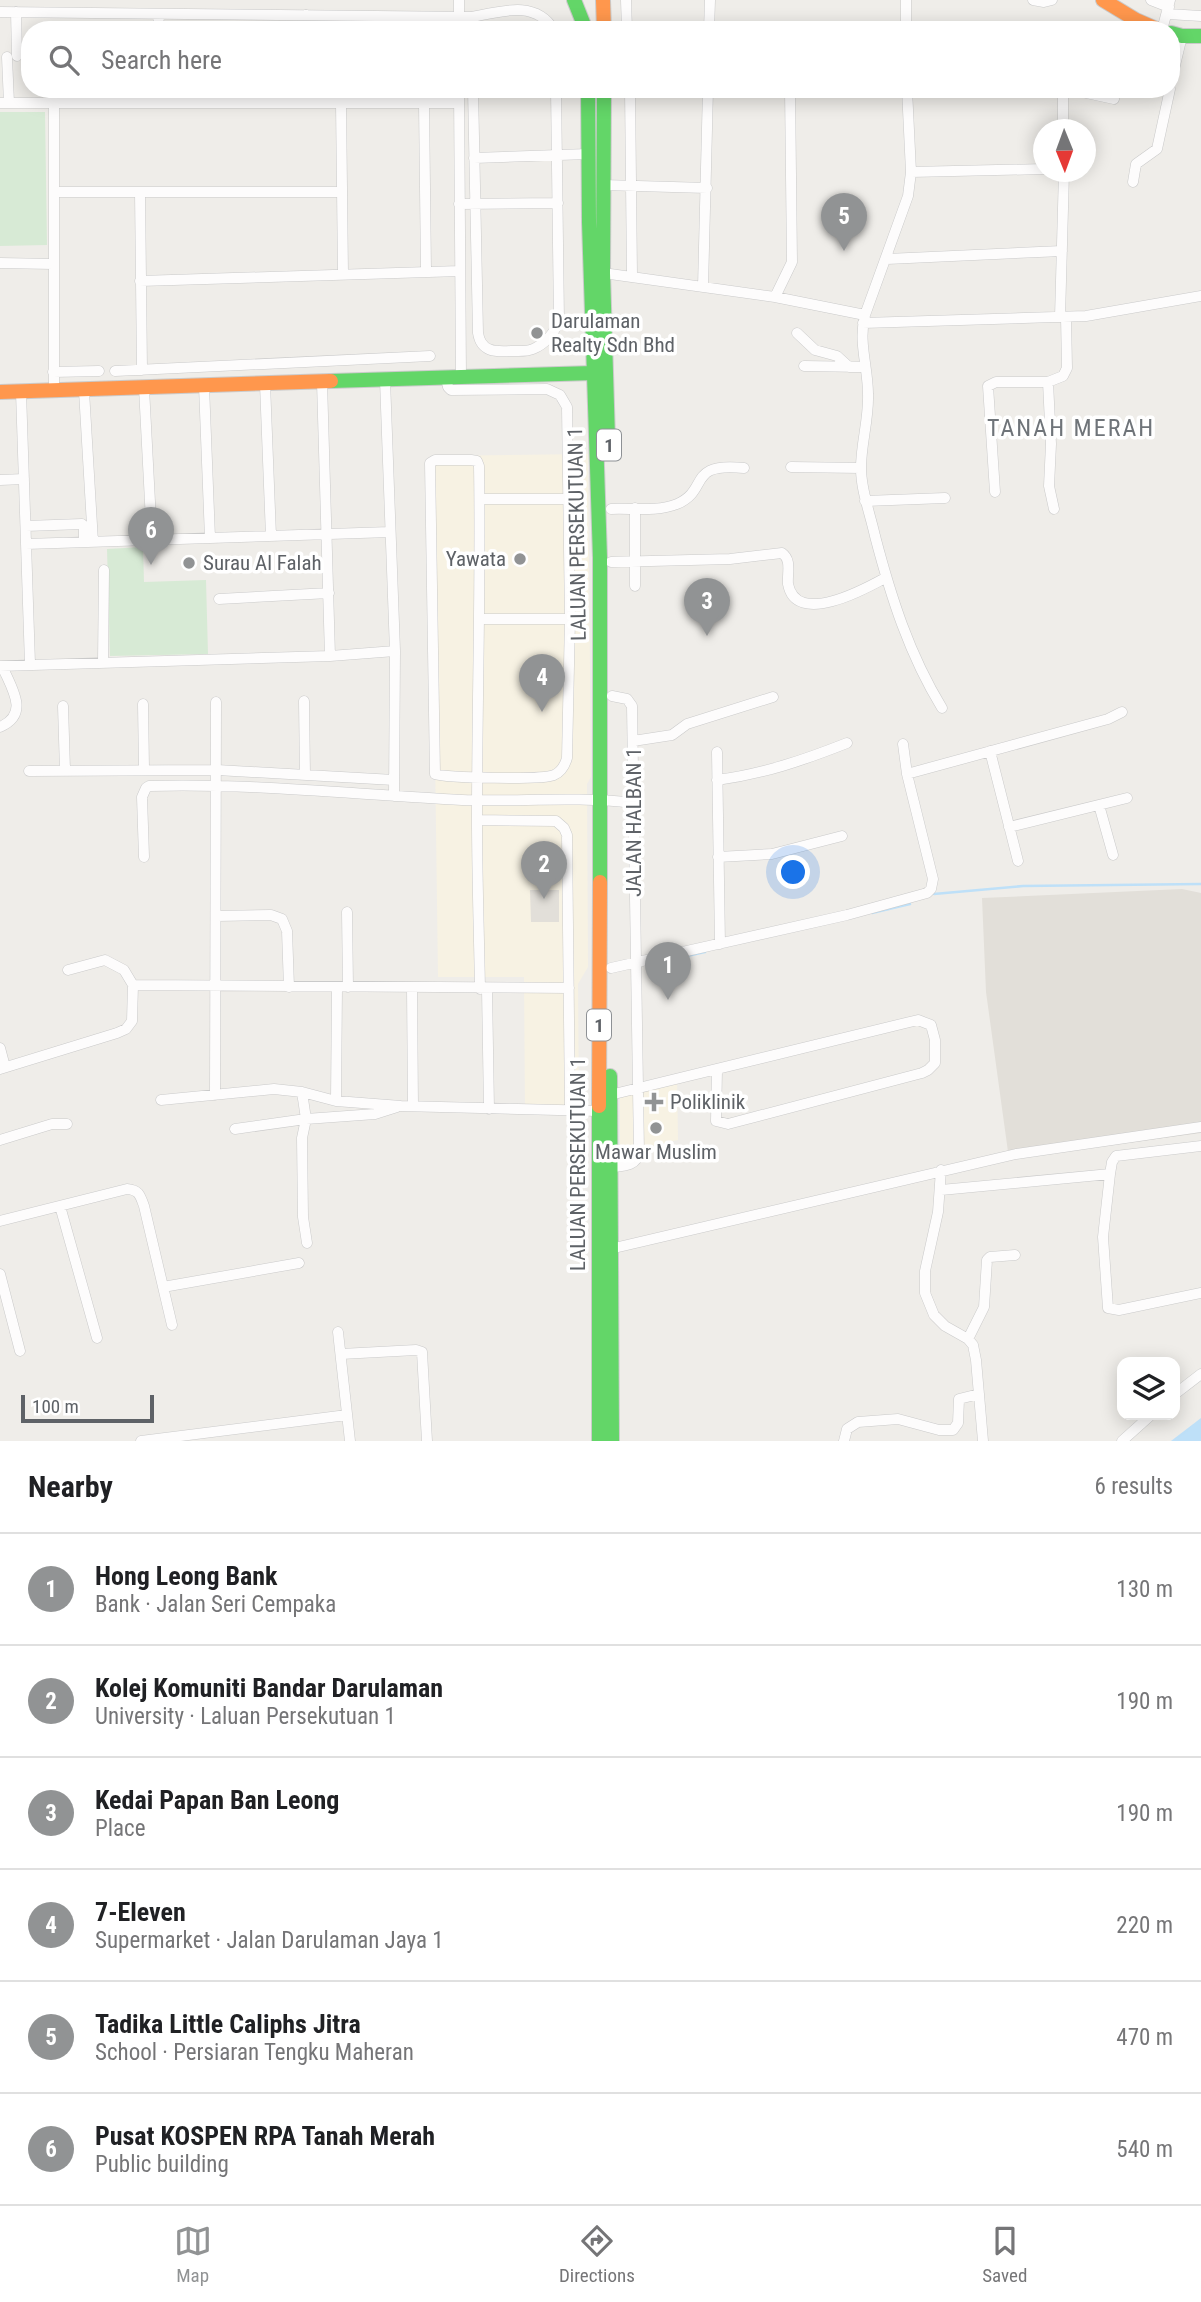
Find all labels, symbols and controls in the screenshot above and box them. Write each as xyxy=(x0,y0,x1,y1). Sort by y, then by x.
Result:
search box xyxy=(21,21,1180,98)
icon: search xyxy=(45,41,83,79)
text: Search here xyxy=(101,45,222,75)
north arrow xyxy=(1033,119,1096,182)
pin: 5 xyxy=(821,193,867,251)
place label: Darulaman Realty Sdn Bhd xyxy=(551,309,675,357)
marker: Darulaman Realty Sdn Bhd xyxy=(529,325,545,341)
district label: TANAH MERAH xyxy=(987,414,1155,442)
street label: LALUAN PERSEKUTUAN 1 xyxy=(563,427,591,641)
road number: 1 xyxy=(597,430,621,460)
pin: 6 xyxy=(128,507,174,565)
place label: Yawata xyxy=(446,547,506,571)
place label: Surau Al Falah xyxy=(203,551,322,575)
marker: Yawata xyxy=(512,551,528,567)
marker: Surau Al Falah xyxy=(181,555,197,571)
pin: 3 xyxy=(684,578,730,636)
pin: 4 xyxy=(519,654,565,712)
street label: JALAN HALBAN 1 xyxy=(622,747,646,897)
pin: 2 xyxy=(521,841,567,899)
your location xyxy=(776,855,810,889)
pin: 1 xyxy=(645,942,691,1000)
road number: 1 xyxy=(587,1009,611,1040)
street label: LALUAN PERSEKUTUAN 1 xyxy=(566,1057,590,1271)
place label: Poliklinik xyxy=(670,1090,746,1114)
marker: Poliklinik xyxy=(644,1092,664,1112)
marker: Mawar Muslim xyxy=(648,1120,664,1136)
place label: Mawar Muslim xyxy=(595,1140,717,1164)
map controls xyxy=(1117,1357,1180,1420)
button: layers xyxy=(1117,1357,1180,1420)
scale bar xyxy=(21,1392,154,1424)
text: 100 m xyxy=(32,1395,79,1418)
text: Nearby xyxy=(28,1469,113,1504)
text: 6 results xyxy=(1095,1473,1173,1500)
text: Hong Leong Bank xyxy=(95,1561,278,1591)
text: 1 xyxy=(45,1576,57,1603)
text: 130 m xyxy=(1116,1576,1173,1603)
text: Bank · Jalan Seri Cempaka xyxy=(95,1591,336,1618)
text: Kolej Komuniti Bandar Darulaman xyxy=(95,1673,443,1703)
text: 2 xyxy=(45,1688,57,1715)
text: 190 m xyxy=(1116,1688,1173,1715)
text: University · Laluan Persekutuan 1 xyxy=(95,1703,396,1730)
text: Kedai Papan Ban Leong xyxy=(95,1785,339,1815)
text: 3 xyxy=(45,1800,57,1827)
text: 190 m xyxy=(1116,1800,1173,1827)
text: Place xyxy=(95,1815,145,1842)
text: 7-Eleven xyxy=(95,1897,186,1927)
text: 4 xyxy=(45,1912,57,1939)
text: 220 m xyxy=(1116,1912,1173,1939)
text: Supermarket · Jalan Darulaman Jaya 1 xyxy=(95,1927,444,1954)
text: Tadika Little Caliphs Jitra xyxy=(95,2009,361,2039)
text: 5 xyxy=(45,2024,57,2051)
text: 470 m xyxy=(1116,2024,1173,2051)
text: School · Persiaran Tengku Maheran xyxy=(95,2039,414,2066)
text: Pusat KOSPEN RPA Tanah Merah xyxy=(95,2121,435,2151)
text: 6 xyxy=(45,2136,57,2163)
text: 540 m xyxy=(1116,2136,1173,2163)
text: Public building xyxy=(95,2151,229,2178)
tab: Map xyxy=(174,2222,212,2287)
tab: Directions xyxy=(559,2222,635,2287)
tab: Saved xyxy=(982,2222,1027,2287)

